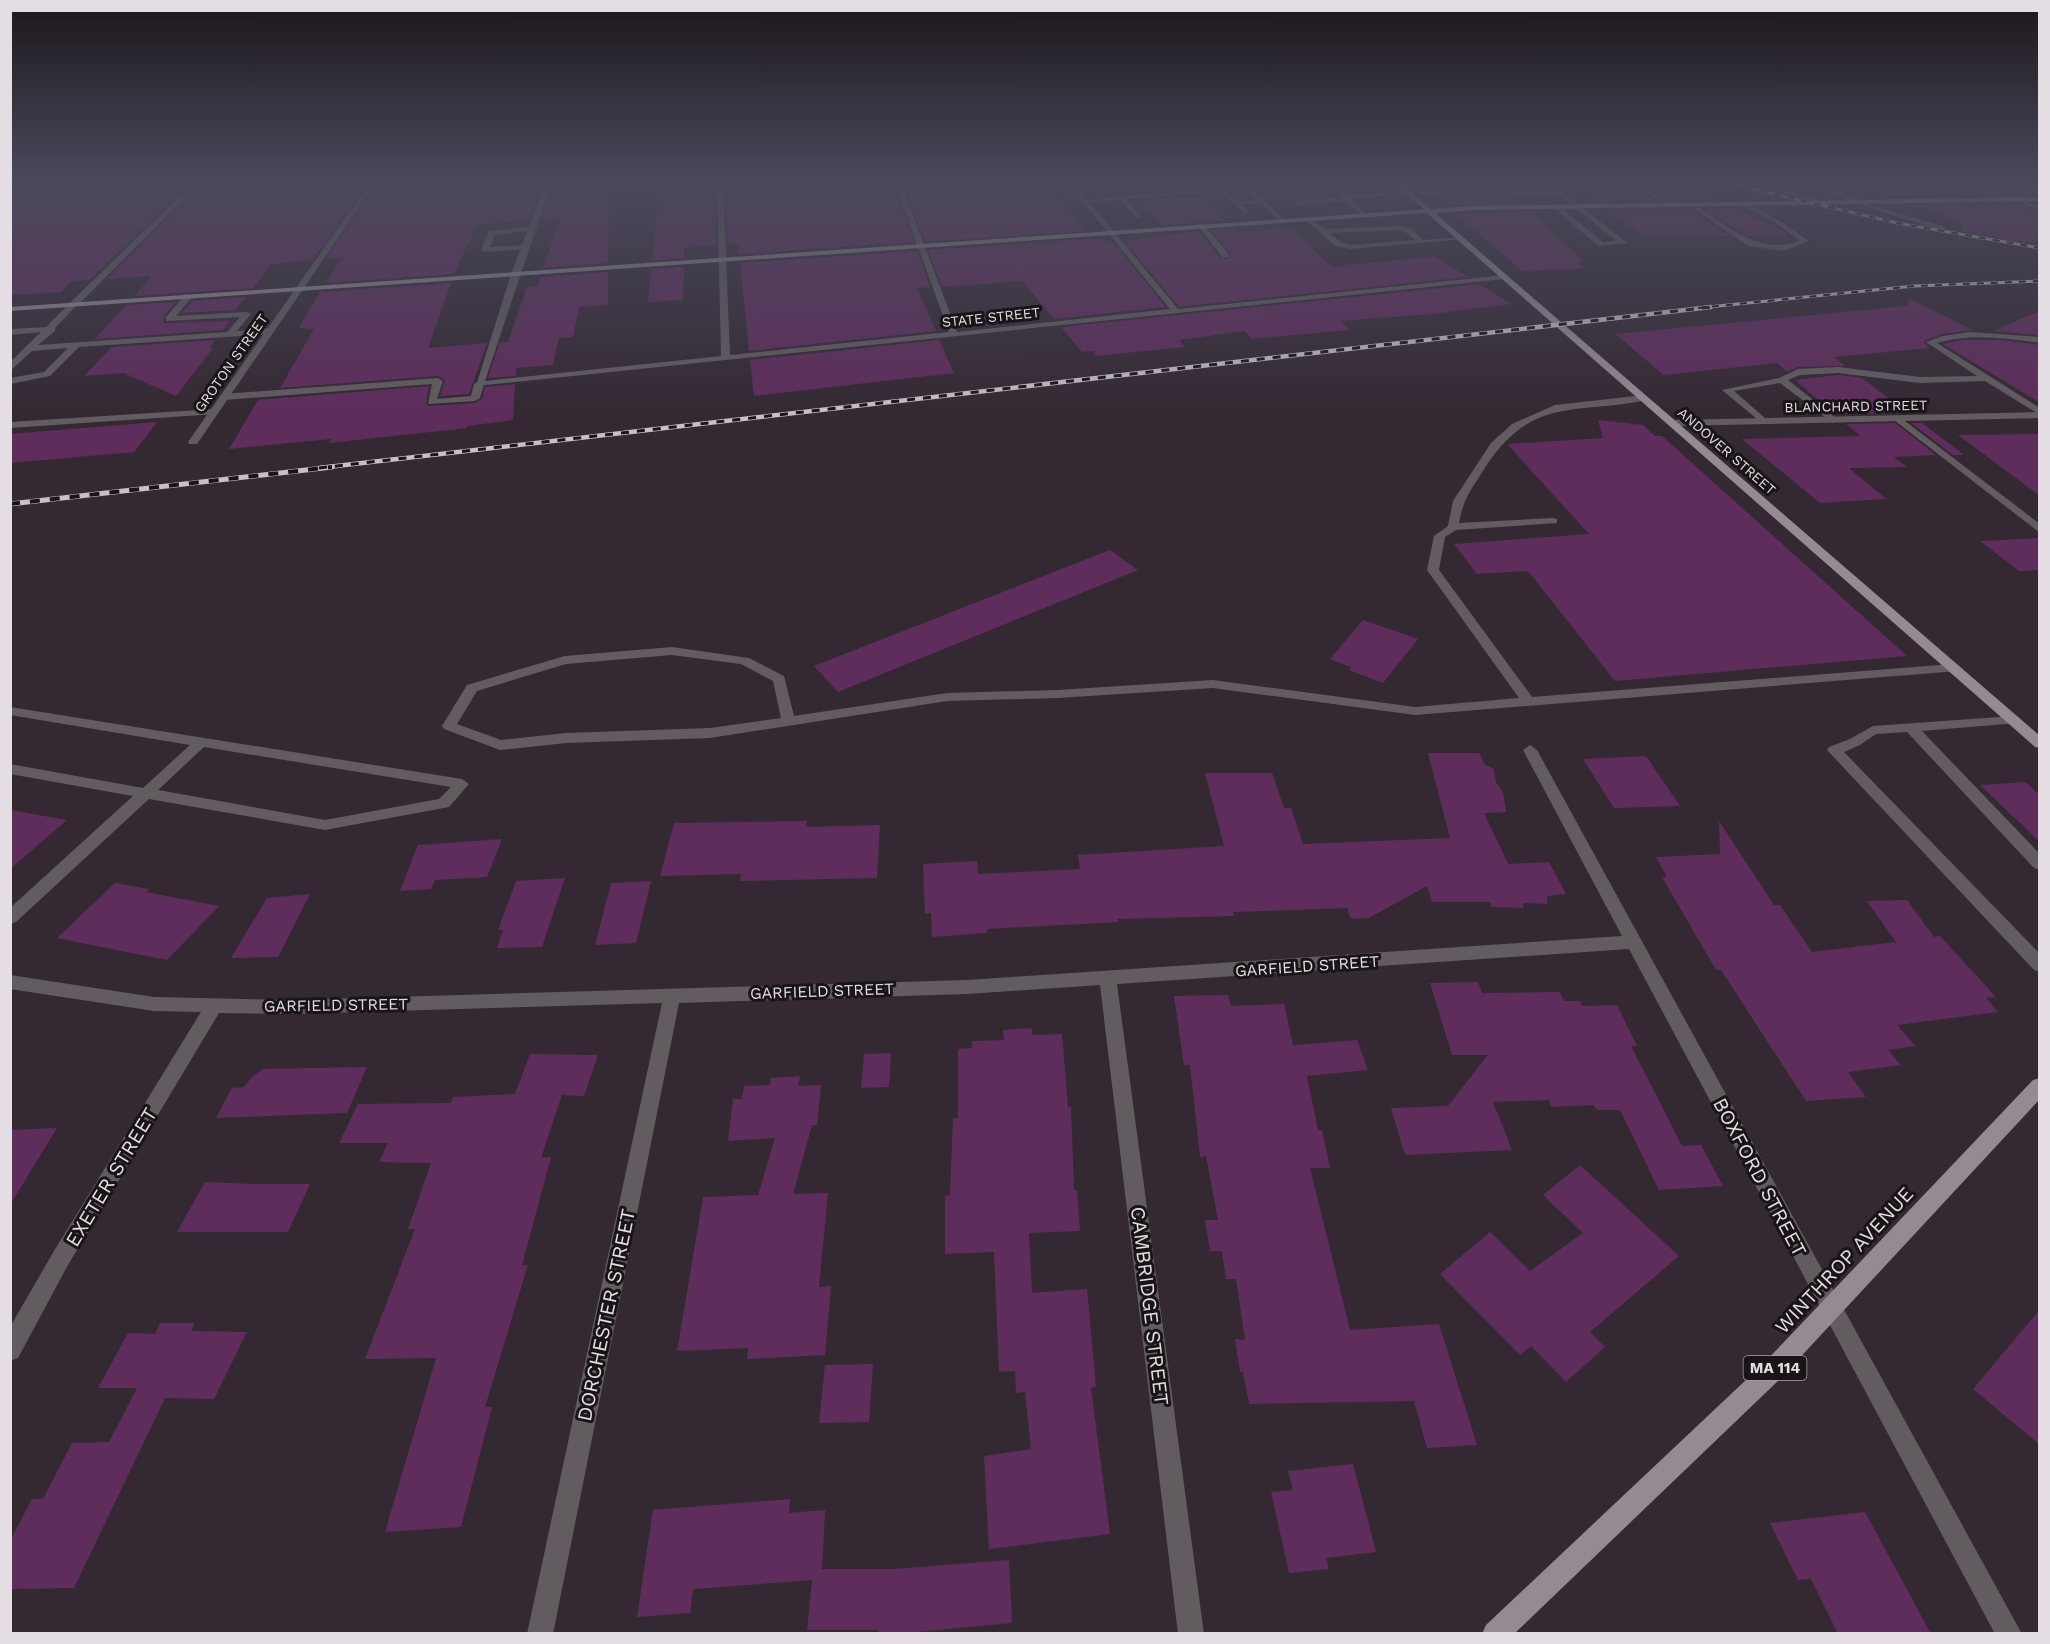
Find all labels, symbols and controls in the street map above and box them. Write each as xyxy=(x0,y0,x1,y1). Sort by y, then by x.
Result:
street label: STATE STREET xyxy=(941,304,1041,330)
street label: GROTON STREET xyxy=(191,311,271,415)
street label: BLANCHARD STREET xyxy=(1784,397,1928,415)
street label: ANDOVER STREET xyxy=(1675,404,1780,498)
street label: GARFIELD STREET xyxy=(1234,951,1380,981)
street label: GARFIELD STREET xyxy=(750,979,895,1003)
street label: GARFIELD STREET xyxy=(264,994,409,1016)
street label: BOXFORD STREET xyxy=(1708,1094,1812,1260)
street label: EXETER STREET xyxy=(60,1103,162,1251)
street label: WINTHROP AVENUE xyxy=(1770,1182,1918,1338)
street label: CAMBRIDGE STREET xyxy=(1126,1205,1174,1407)
street label: DORCHESTER STREET xyxy=(572,1207,640,1423)
road number: MA 114 xyxy=(1744,1356,1806,1380)

